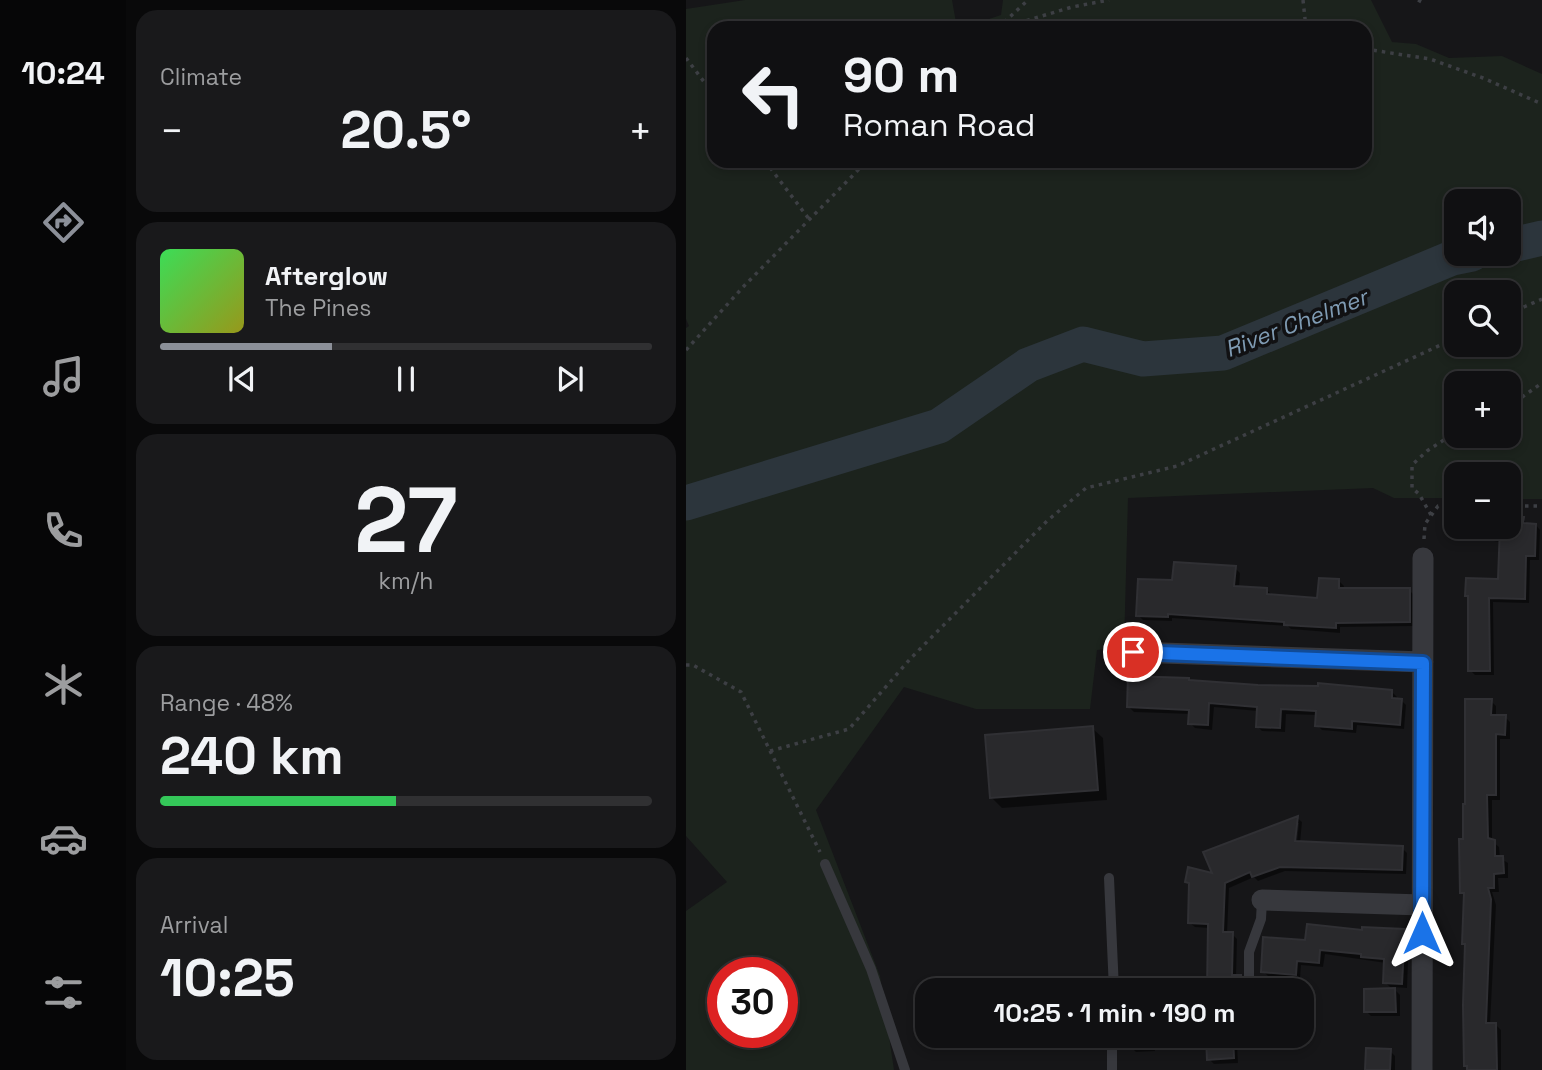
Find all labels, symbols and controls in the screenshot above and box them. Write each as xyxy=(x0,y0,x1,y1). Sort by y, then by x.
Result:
text: 90 m xyxy=(843,44,959,106)
icon: left xyxy=(728,49,819,140)
text: 10:24 xyxy=(21,53,105,93)
text: Climate xyxy=(160,62,242,92)
text: 20.5° xyxy=(340,97,472,163)
text: Roman Road xyxy=(843,105,1035,145)
text: − xyxy=(160,107,184,155)
text: + xyxy=(628,107,652,155)
map controls xyxy=(1444,189,1521,539)
button: sound xyxy=(1444,189,1521,266)
icon: directions xyxy=(39,198,88,247)
text: Afterglow xyxy=(265,259,388,293)
button: search xyxy=(1444,280,1521,357)
water label: River Chelmer xyxy=(1220,281,1374,364)
text: The Pines xyxy=(265,293,371,323)
icon: music xyxy=(39,352,88,401)
icon: previous xyxy=(223,360,261,398)
icon: pause xyxy=(387,360,425,398)
icon: next xyxy=(551,360,589,398)
button: + xyxy=(1444,371,1521,448)
text: 27 xyxy=(354,462,458,579)
button: − xyxy=(1444,462,1521,539)
icon: phone xyxy=(39,506,88,555)
text: km/h xyxy=(379,566,433,596)
pin xyxy=(1103,622,1163,682)
icon: arrive xyxy=(1114,633,1152,671)
icon: climate xyxy=(39,660,88,709)
text: Range · 48% xyxy=(160,688,293,718)
text: 240 km xyxy=(160,723,344,789)
icon: car xyxy=(39,814,88,863)
position arrow xyxy=(1385,896,1459,970)
text: Arrival xyxy=(160,910,228,940)
text: 10:25 xyxy=(160,945,295,1011)
speed limit sign: 30 xyxy=(707,957,798,1048)
icon: filters xyxy=(39,968,88,1017)
text: 10:25 · 1 min · 190 m xyxy=(993,996,1236,1030)

